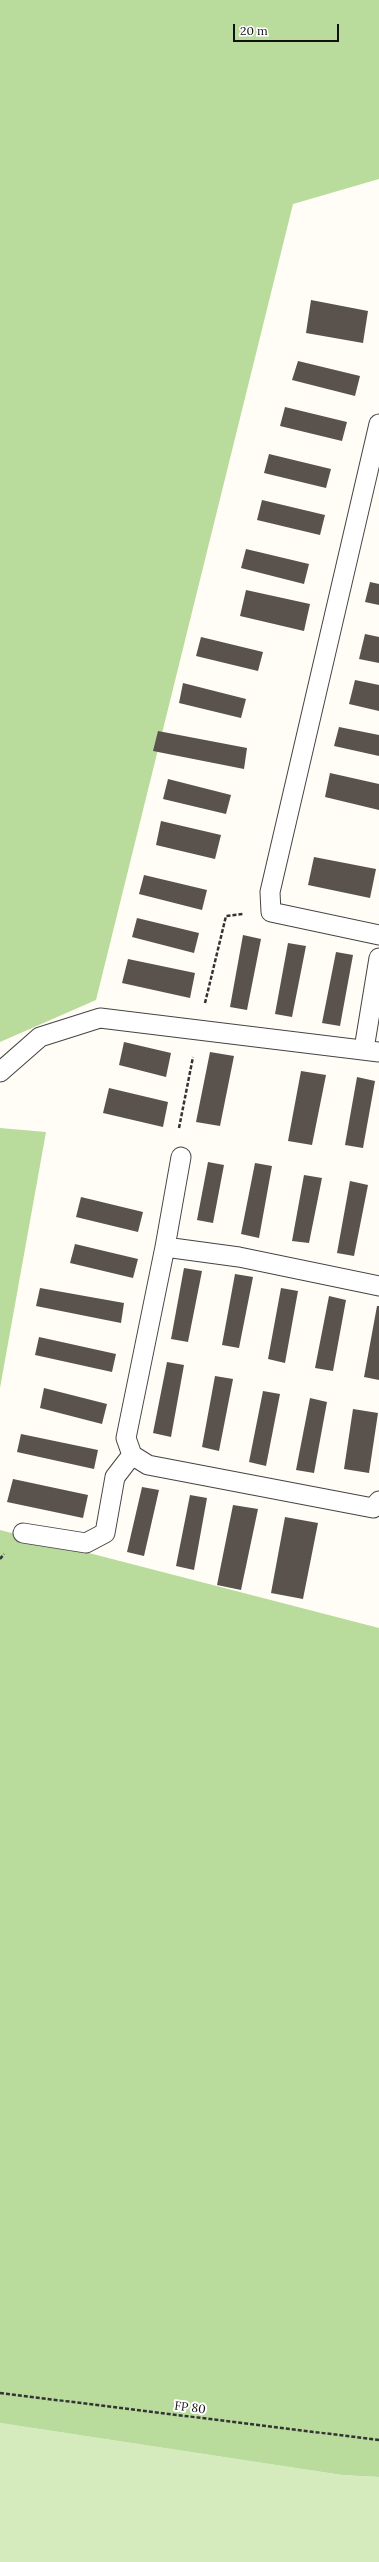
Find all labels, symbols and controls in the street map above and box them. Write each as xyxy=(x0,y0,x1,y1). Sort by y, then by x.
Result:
scale bar xyxy=(235,16,341,42)
text: 20 m xyxy=(240,23,268,38)
street label: FP 80 xyxy=(174,2399,206,2417)

